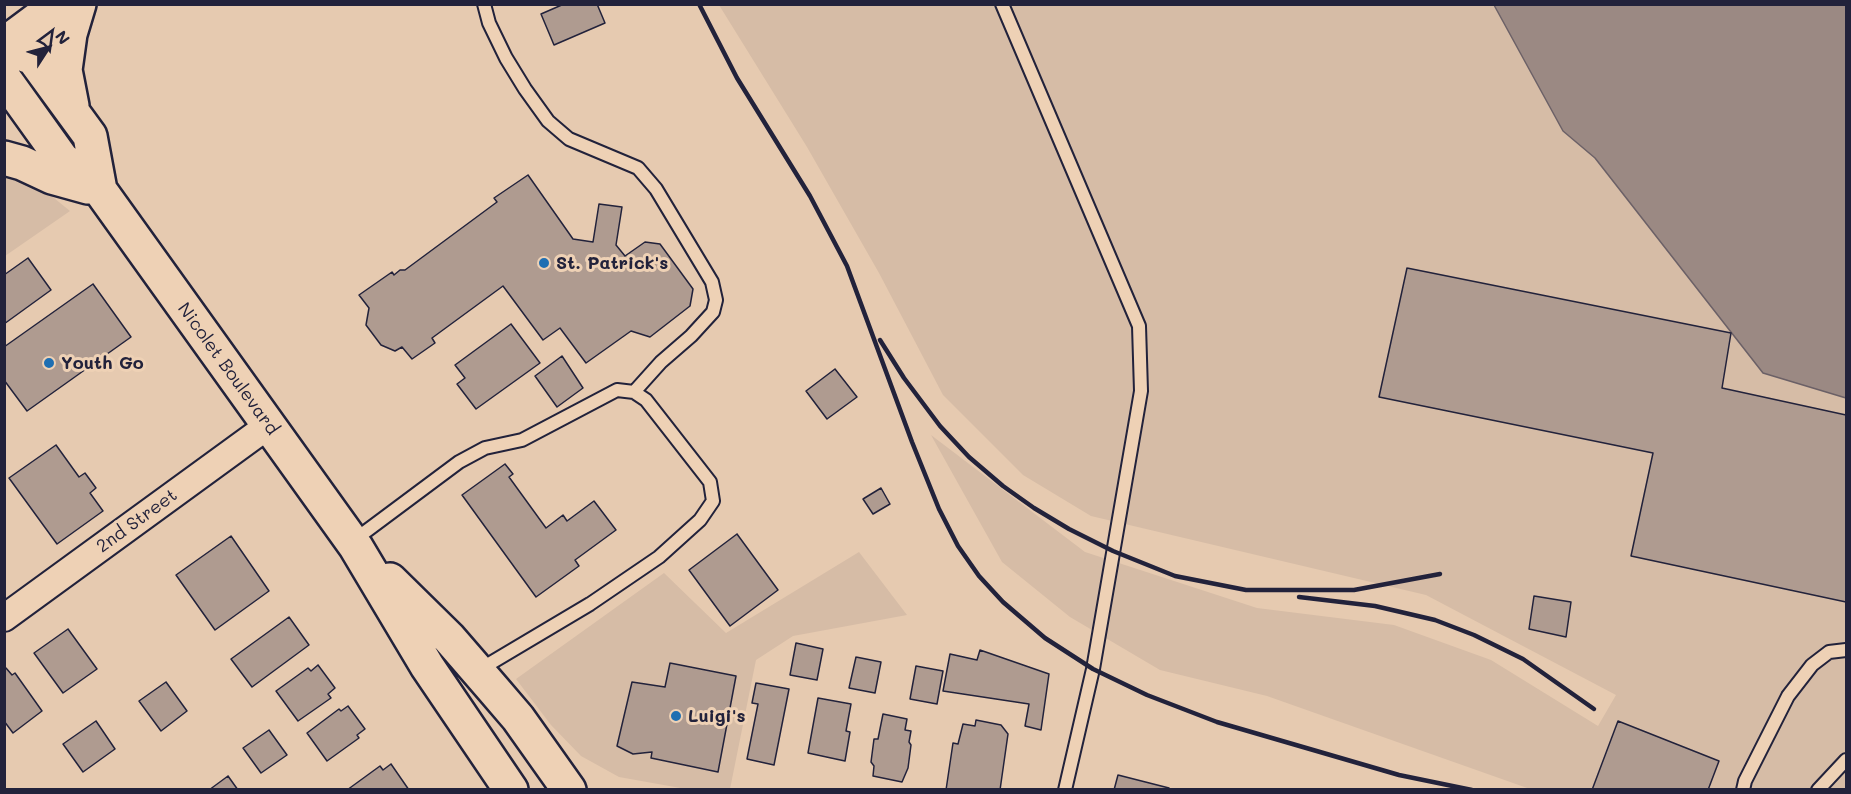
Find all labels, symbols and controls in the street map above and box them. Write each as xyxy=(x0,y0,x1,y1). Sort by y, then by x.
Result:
north arrow xyxy=(18,18,78,78)
text: N xyxy=(51,26,75,48)
place label: St. Patrick's xyxy=(556,252,668,274)
marker: St. Patrick's xyxy=(537,256,551,270)
street label: Nicolet Boulevard xyxy=(173,299,283,439)
place label: Youth Go xyxy=(61,352,144,374)
marker: Youth Go xyxy=(42,356,56,370)
street label: 2nd Street xyxy=(92,485,182,557)
place label: Luigi's xyxy=(688,705,746,727)
marker: Luigi's xyxy=(669,709,683,723)

